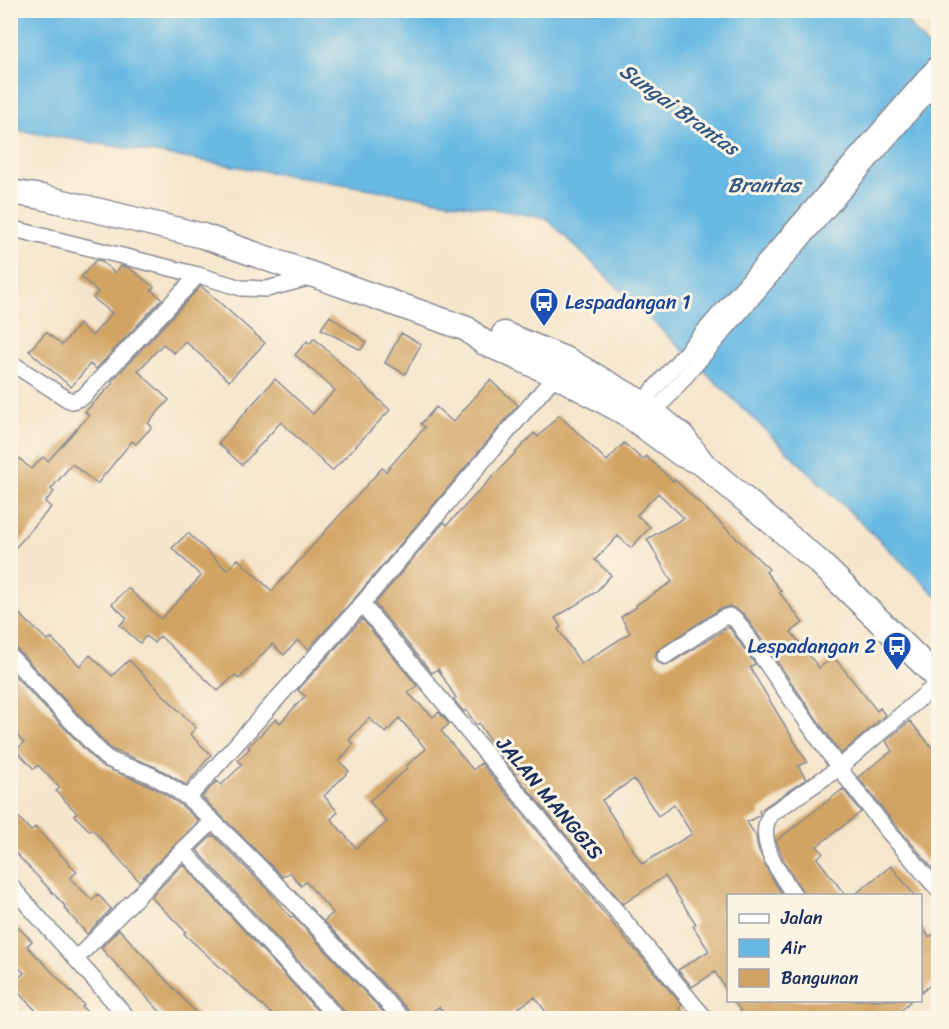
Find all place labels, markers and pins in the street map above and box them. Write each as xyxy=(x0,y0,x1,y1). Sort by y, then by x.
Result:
place label: Lespadangan 1 xyxy=(565,285,690,320)
bus stop icon: Lespadangan 1 xyxy=(528,286,560,328)
place label: Lespadangan 2 xyxy=(748,629,876,664)
bus stop icon: Lespadangan 2 xyxy=(881,630,913,672)

